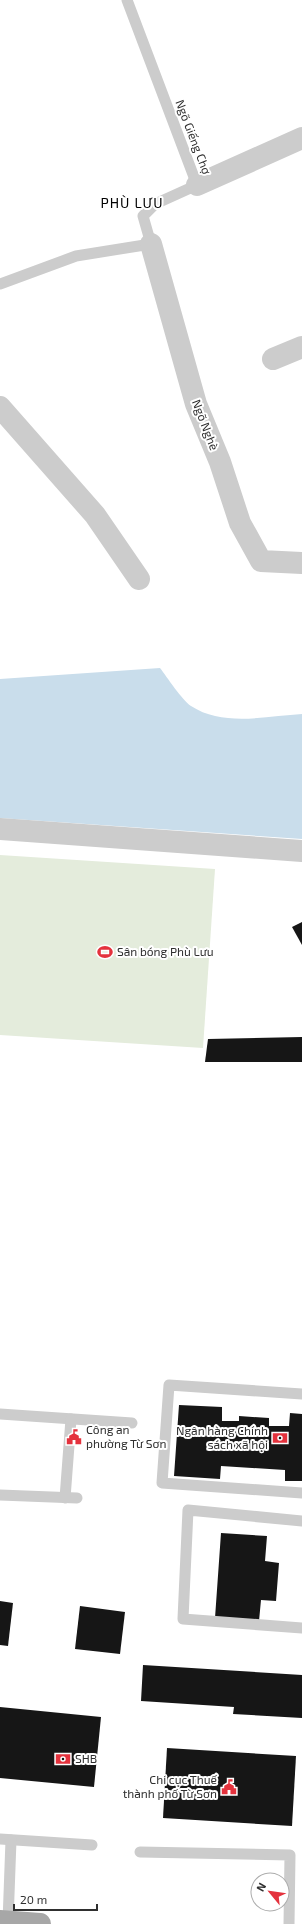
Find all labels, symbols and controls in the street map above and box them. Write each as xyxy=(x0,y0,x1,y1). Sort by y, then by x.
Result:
street label: Ngõ Giếng Chợ xyxy=(172,97,215,177)
district label: PHÙ LƯU xyxy=(100,194,164,211)
street label: Ngõ Nghè xyxy=(190,397,222,452)
sports icon: Sân bóng Phù Lưu xyxy=(96,943,114,961)
place label: Sân bóng Phù Lưu xyxy=(117,944,214,958)
place label: Công an phường Từ Sơn xyxy=(86,1422,167,1450)
place label: Ngân hàng Chính sách xã hội xyxy=(176,1423,268,1452)
public building icon: Công an phường Từ Sơn xyxy=(65,1428,83,1446)
bank icon: Ngân hàng Chính sách xã hội xyxy=(271,1429,289,1447)
bank icon: SHB xyxy=(54,1750,72,1768)
place label: SHB xyxy=(75,1751,97,1765)
place label: Chi cục Thuế thành phố Từ Sơn xyxy=(123,1772,218,1800)
public building icon: Chi cục Thuế thành phố Từ Sơn xyxy=(220,1778,238,1796)
north arrow xyxy=(250,1872,290,1912)
text: N xyxy=(253,1880,268,1894)
scale bar xyxy=(14,1886,97,1912)
text: 20 m xyxy=(20,1892,47,1906)

